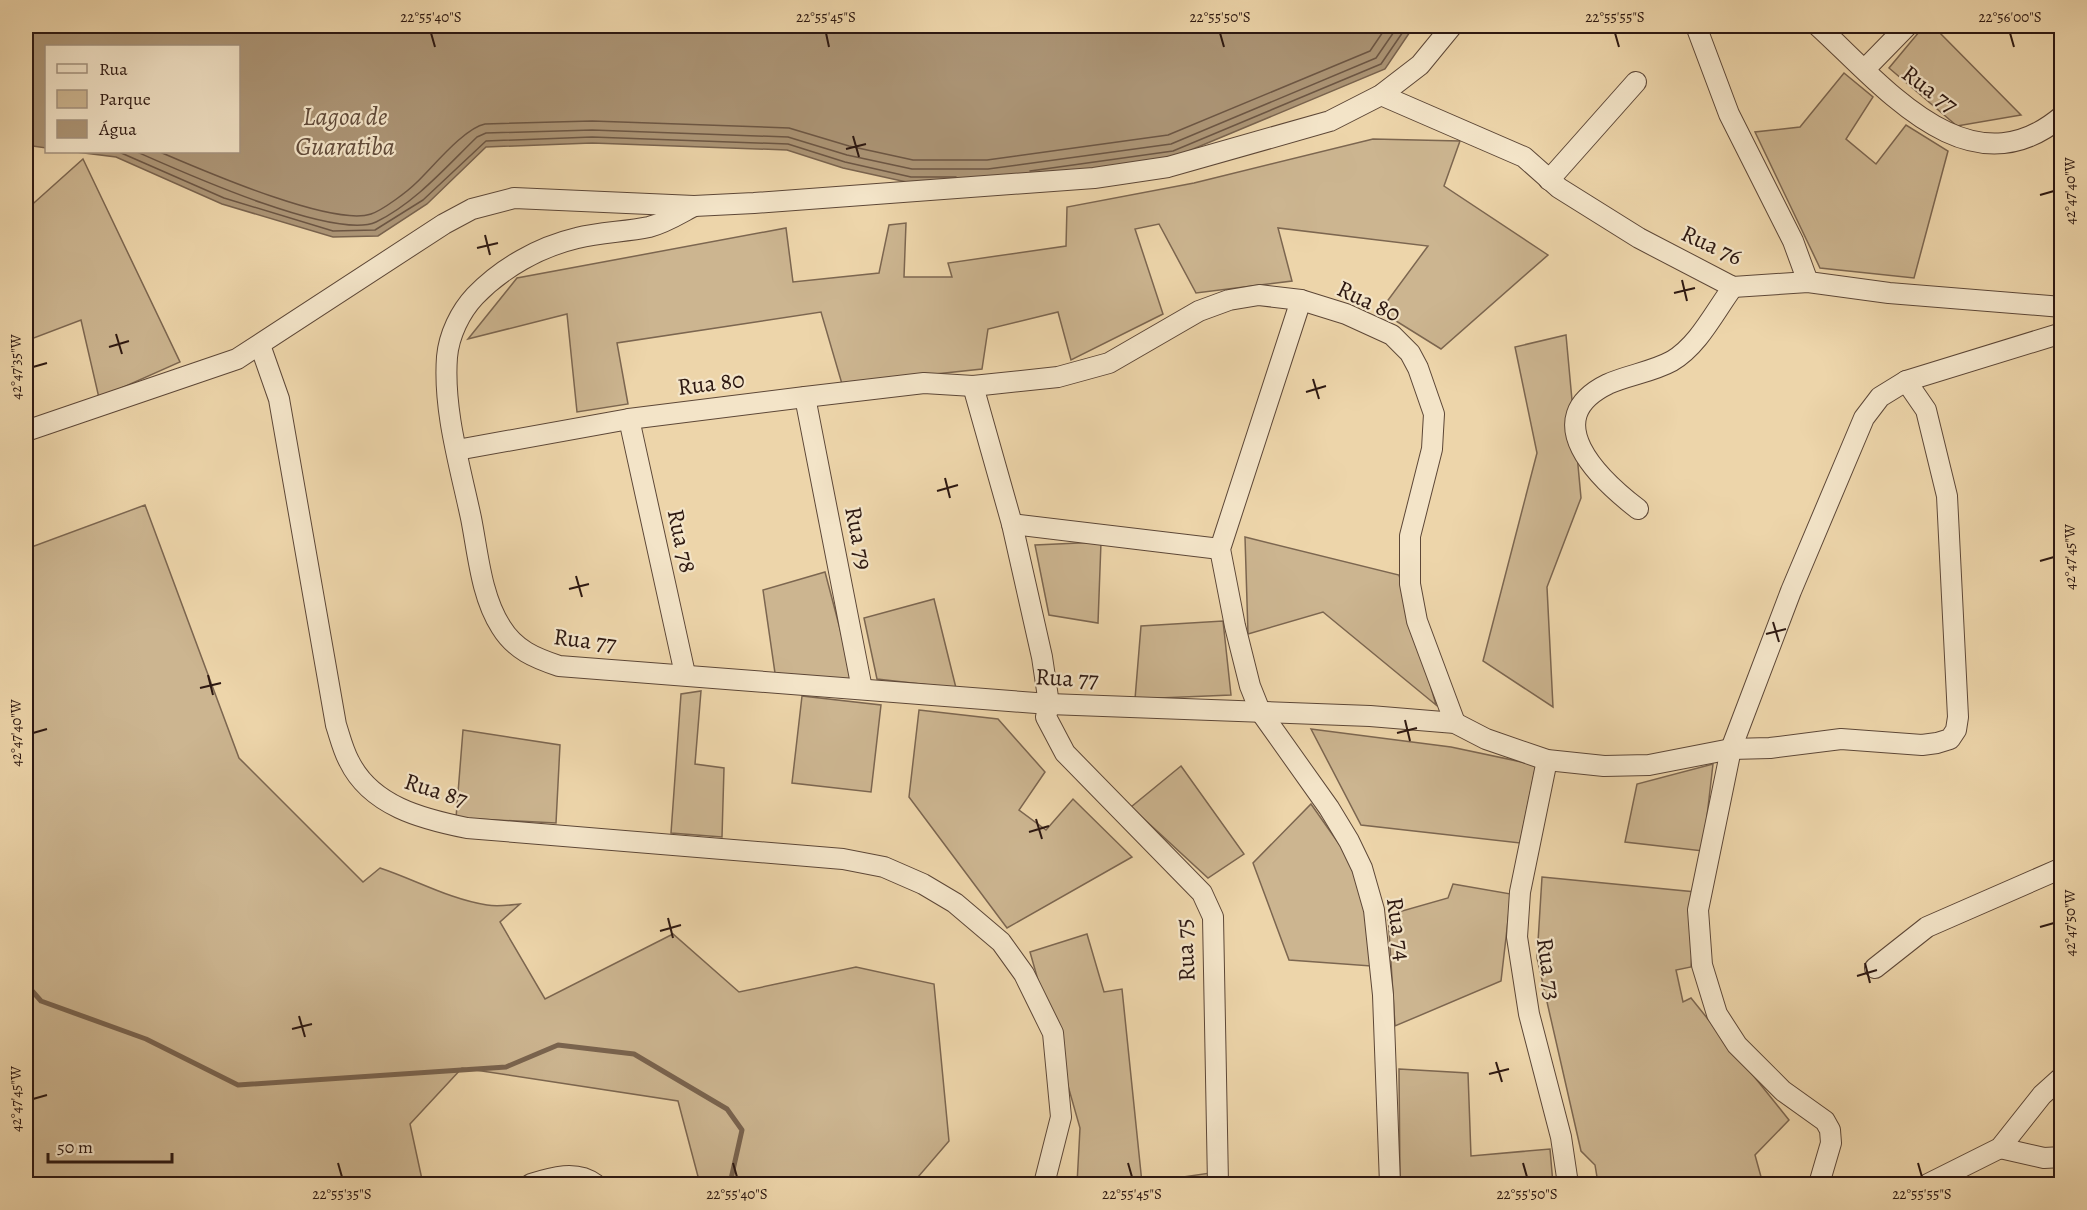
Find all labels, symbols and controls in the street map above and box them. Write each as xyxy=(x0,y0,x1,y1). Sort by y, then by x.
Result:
text: 22°55'40"S xyxy=(400,7,462,27)
text: 22°55'45"S xyxy=(796,7,856,27)
text: 22°55'50"S xyxy=(1189,7,1251,27)
text: 22°55'55"S xyxy=(1585,7,1645,27)
text: 22°56'00"S xyxy=(1978,7,2042,27)
legend xyxy=(45,45,240,153)
text: Rua xyxy=(99,57,128,81)
street label: Rua 77 xyxy=(1895,57,1966,121)
text: Parque xyxy=(99,87,151,111)
water label: Lagoa de Guaratiba xyxy=(295,99,395,164)
text: Água xyxy=(98,117,137,141)
text: 42°47'40"W xyxy=(2060,157,2080,225)
street label: Rua 76 xyxy=(1676,217,1748,273)
street label: Rua 80 xyxy=(1332,272,1406,330)
text: 42°47'35"W xyxy=(6,334,26,400)
street label: Rua 80 xyxy=(676,363,746,403)
street label: Rua 79 xyxy=(837,504,881,572)
street label: Rua 78 xyxy=(660,506,704,576)
text: 42°47'45"W xyxy=(2060,524,2080,590)
street label: Rua 77 xyxy=(552,620,619,660)
street label: Rua 77 xyxy=(1035,660,1100,696)
text: 42°47'40"W xyxy=(6,699,26,767)
street label: Rua 87 xyxy=(400,765,473,815)
text: 42°47'50"W xyxy=(2060,889,2080,957)
street label: Rua 74 xyxy=(1379,895,1419,963)
street label: Rua 75 xyxy=(1167,918,1203,982)
street label: Rua 73 xyxy=(1529,936,1569,1002)
text: 42°47'45"W xyxy=(6,1066,26,1132)
scale bar xyxy=(48,1126,172,1164)
text: 50 m xyxy=(57,1135,93,1159)
text: 22°55'35"S xyxy=(312,1184,372,1204)
text: 22°55'40"S xyxy=(706,1184,768,1204)
text: 22°55'45"S xyxy=(1102,1184,1162,1204)
text: 22°55'50"S xyxy=(1496,1184,1558,1204)
text: 22°55'55"S xyxy=(1892,1184,1952,1204)

